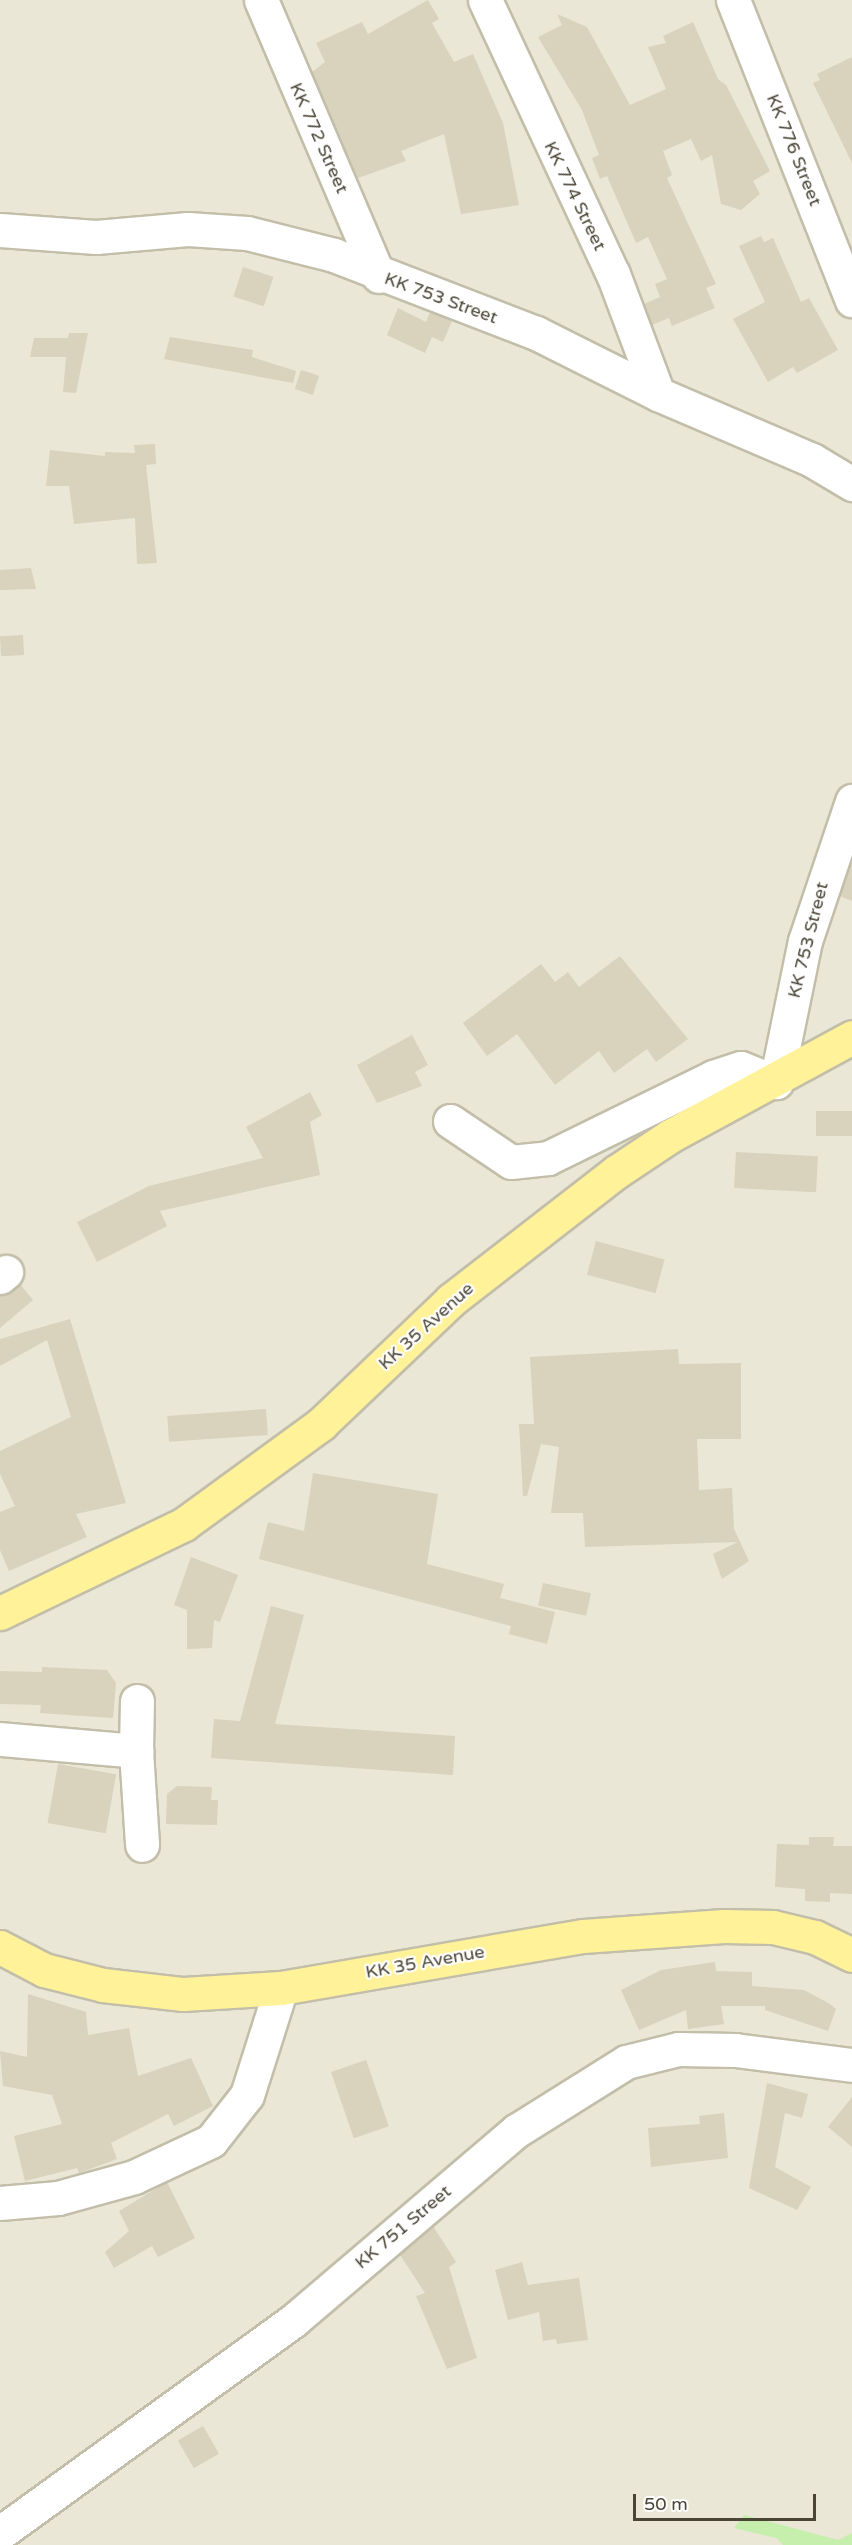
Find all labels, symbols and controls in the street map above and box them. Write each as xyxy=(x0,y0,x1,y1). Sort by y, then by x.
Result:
street label: KK 772 Street xyxy=(285,79,353,197)
street label: KK 776 Street xyxy=(762,91,826,209)
street label: KK 774 Street xyxy=(539,138,611,254)
street label: KK 753 Street xyxy=(381,268,501,328)
street label: KK 753 Street xyxy=(783,880,833,1000)
street label: KK 35 Avenue xyxy=(374,1278,478,1374)
street label: KK 35 Avenue xyxy=(364,1941,486,1983)
street label: KK 751 Street xyxy=(351,2181,455,2273)
scale bar xyxy=(636,2482,819,2520)
text: 50 m xyxy=(644,2493,688,2515)

